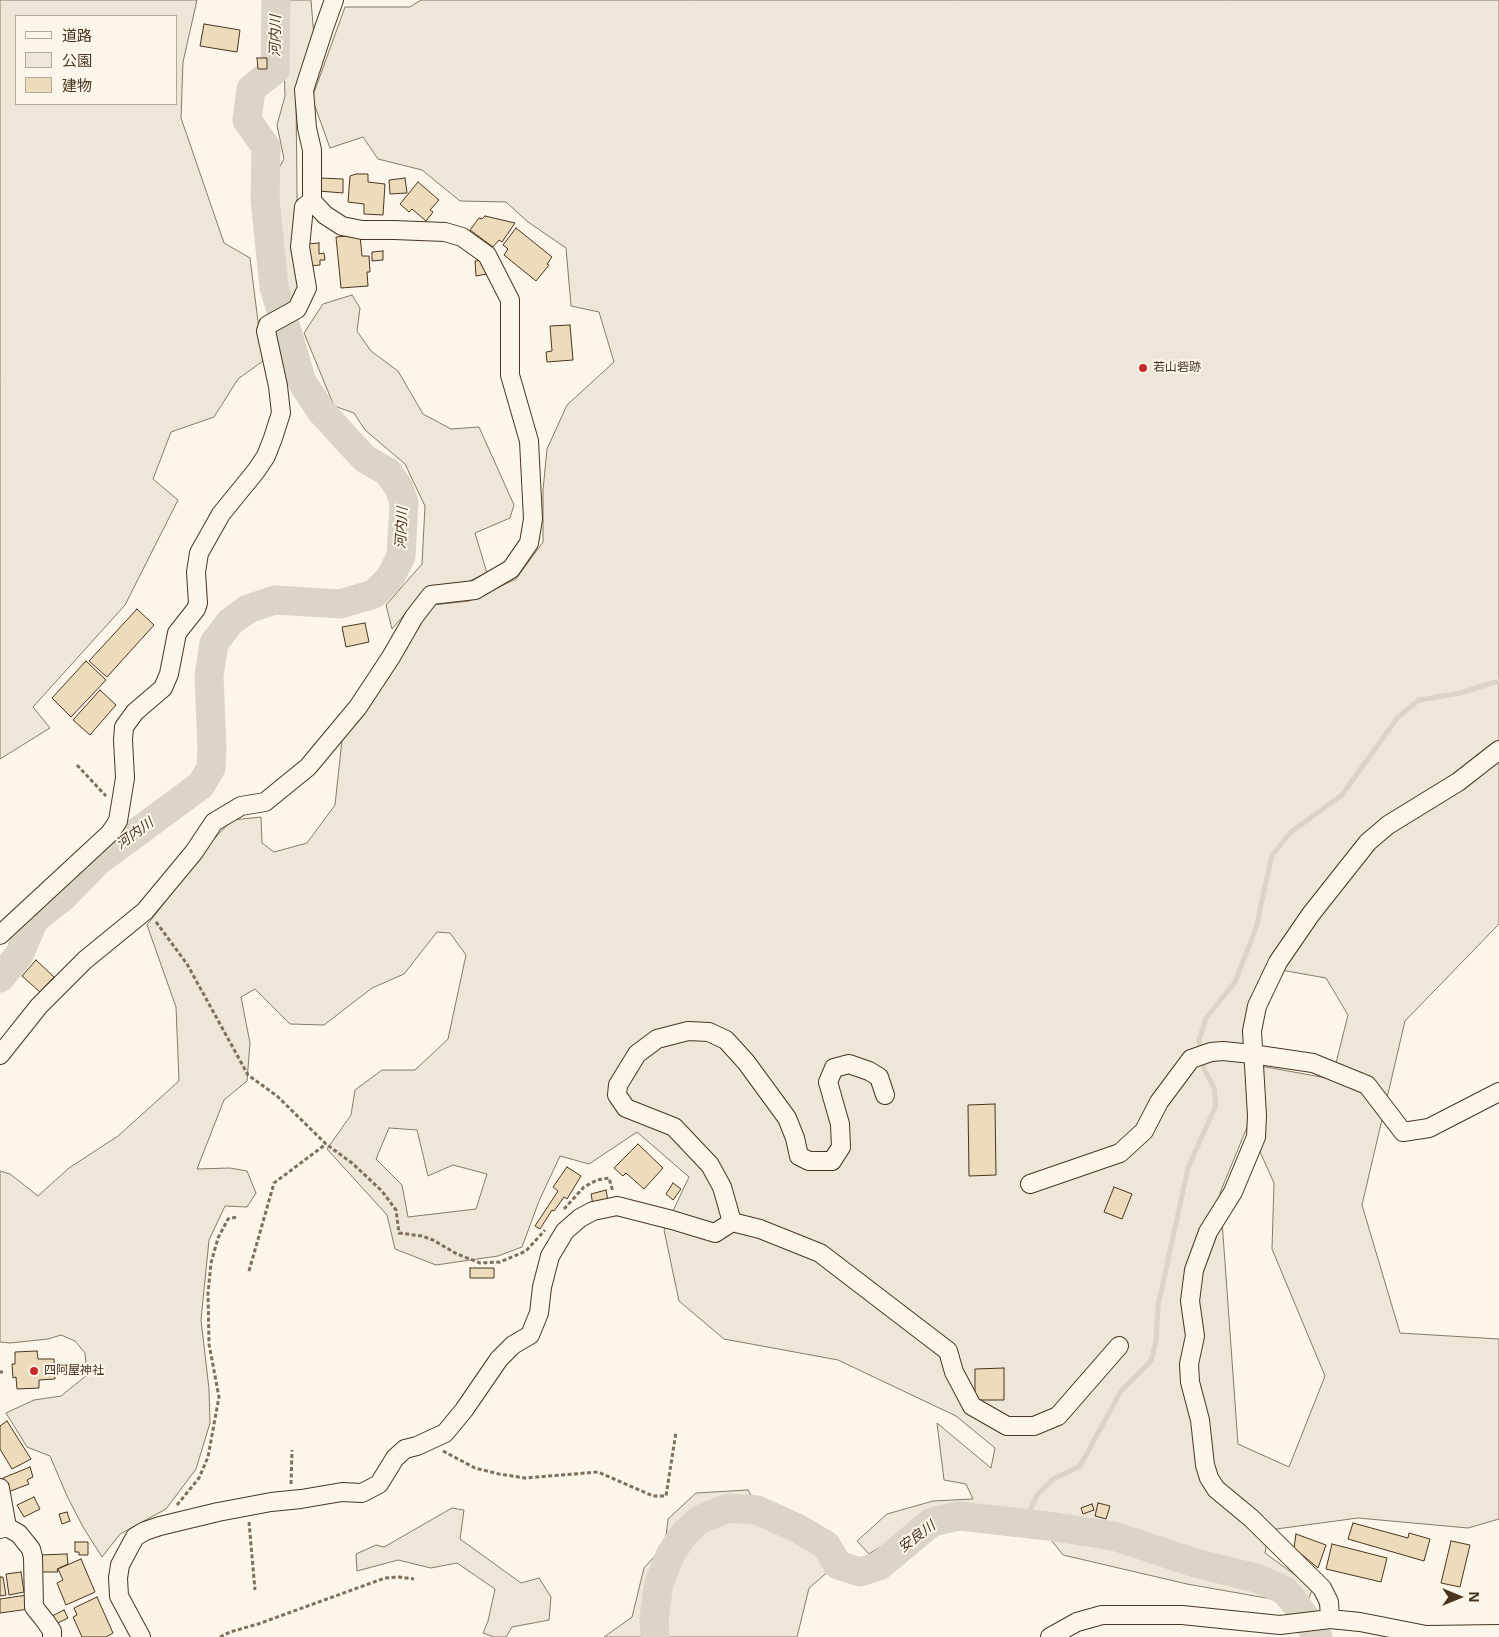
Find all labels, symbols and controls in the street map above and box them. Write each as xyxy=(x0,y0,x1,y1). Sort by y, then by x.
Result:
legend xyxy=(15,15,178,105)
water label: 河内川 xyxy=(267,15,285,57)
text: 道路 xyxy=(62,25,92,45)
text: 公園 xyxy=(62,50,92,70)
text: 建物 xyxy=(62,75,92,95)
place label: 若山砦跡 xyxy=(1153,361,1201,375)
marker: 若山砦跡 xyxy=(1137,362,1149,374)
water label: 河内川 xyxy=(393,507,411,549)
water label: 河内川 xyxy=(113,815,157,853)
place label: 四阿屋神社 xyxy=(44,1364,104,1378)
marker: 四阿屋神社 xyxy=(28,1365,40,1377)
water label: 安良川 xyxy=(895,1518,939,1556)
north arrow xyxy=(1434,1572,1484,1622)
text: N xyxy=(1465,1591,1484,1603)

